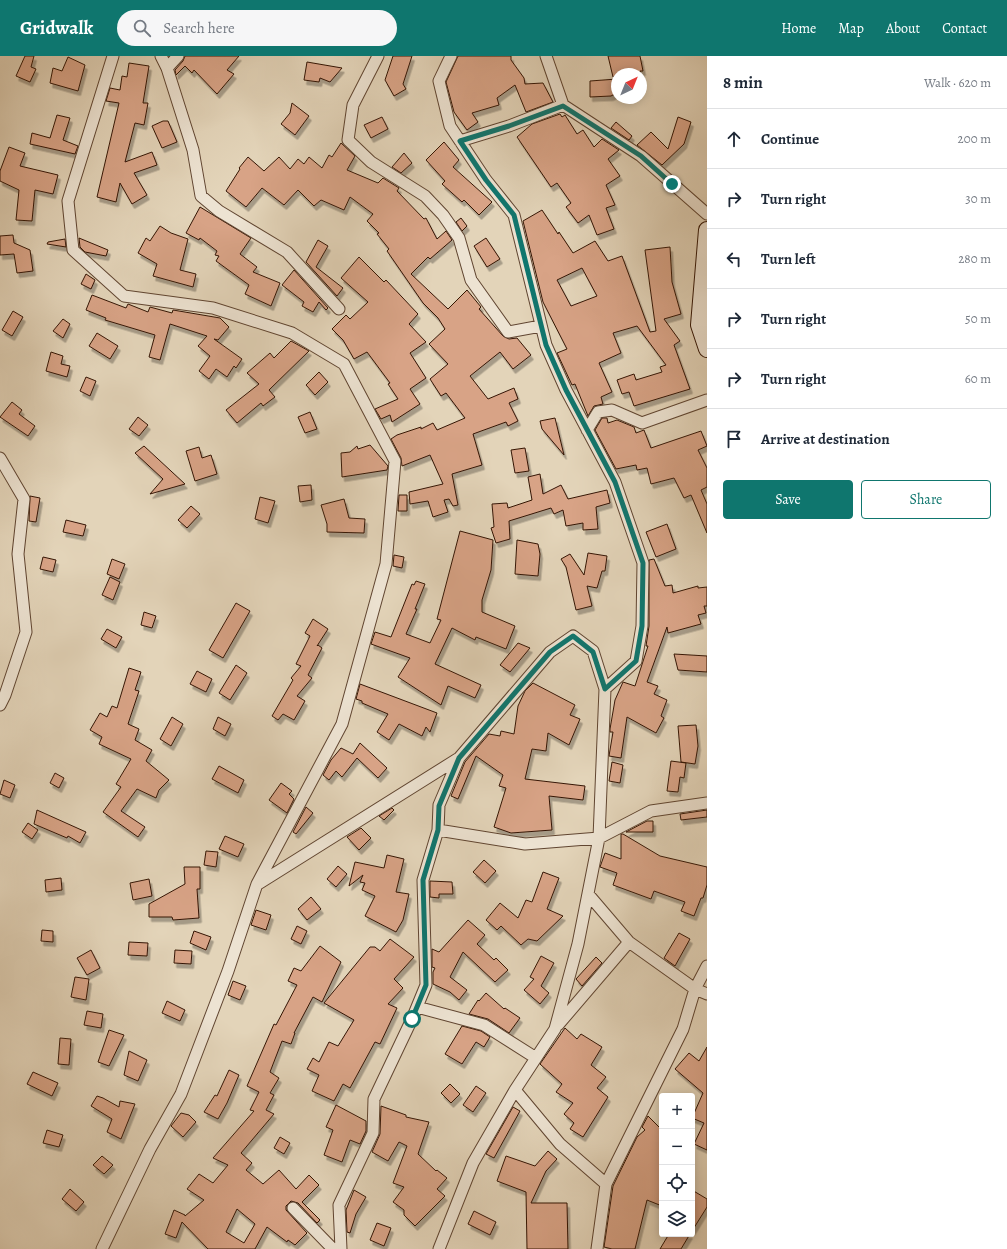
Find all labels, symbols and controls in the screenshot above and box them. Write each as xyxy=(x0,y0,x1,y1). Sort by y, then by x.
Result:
search box xyxy=(117,10,397,46)
text: Gridwalk xyxy=(20,15,93,41)
icon: search xyxy=(131,17,153,39)
text: Search here xyxy=(163,18,235,38)
text: Home xyxy=(781,19,816,38)
text: Map xyxy=(838,19,864,38)
text: About xyxy=(886,19,920,38)
text: Contact xyxy=(942,19,987,38)
north arrow xyxy=(611,68,647,104)
text: 8 min xyxy=(723,71,763,94)
text: Walk · 620 m xyxy=(924,74,991,91)
icon: ahead xyxy=(723,128,745,150)
text: Continue xyxy=(761,129,819,149)
text: 200 m xyxy=(958,130,991,147)
route end xyxy=(663,175,681,193)
icon: right xyxy=(723,188,745,210)
text: Turn right xyxy=(761,189,826,209)
text: 30 m xyxy=(965,190,991,207)
icon: left xyxy=(723,248,745,270)
text: Turn left xyxy=(761,249,816,269)
text: 280 m xyxy=(958,250,991,267)
icon: right xyxy=(723,308,745,330)
text: Turn right xyxy=(761,309,826,329)
text: 50 m xyxy=(965,310,991,327)
icon: right xyxy=(723,368,745,390)
text: Turn right xyxy=(761,369,826,389)
text: 60 m xyxy=(965,370,991,387)
icon: arrive xyxy=(723,428,745,450)
text: Arrive at destination xyxy=(761,429,890,449)
button: Save xyxy=(723,480,853,519)
button: Share xyxy=(861,480,991,519)
route start xyxy=(403,1010,421,1028)
map controls xyxy=(659,1093,695,1237)
button: + xyxy=(659,1093,695,1129)
button: − xyxy=(659,1129,695,1165)
button: locate xyxy=(659,1165,695,1201)
button: layers xyxy=(659,1201,695,1237)

